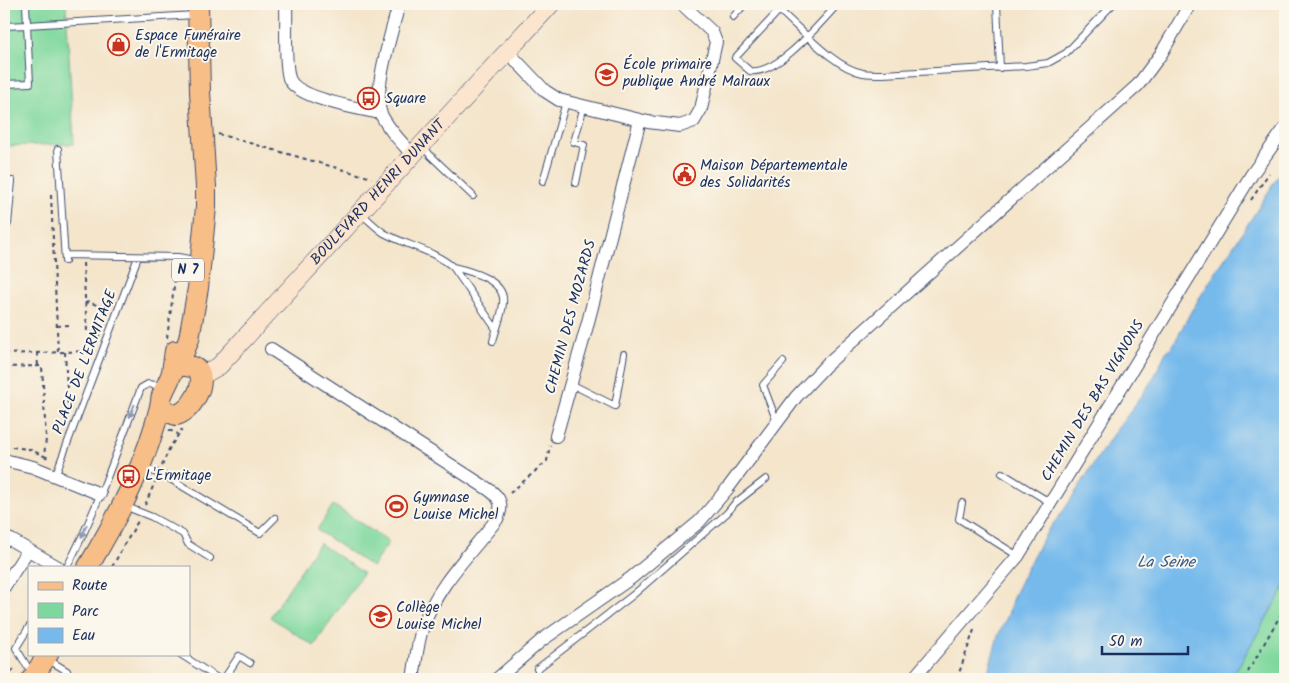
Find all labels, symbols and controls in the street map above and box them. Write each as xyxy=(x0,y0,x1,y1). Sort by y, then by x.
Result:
place label: Espace Funéraire de l'Ermitage xyxy=(135,24,241,65)
shop icon: Espace Funéraire de l'Ermitage xyxy=(107,33,131,57)
place label: École primaire publique André Malraux xyxy=(622,53,771,94)
school or university icon: École primaire publique André Malraux xyxy=(595,62,619,86)
bus stop icon: Square xyxy=(357,87,381,111)
place label: Square xyxy=(385,87,426,111)
street label: BOULEVARD HENRI DUNANT xyxy=(305,113,453,271)
place label: Maison Départementale des Solidarités xyxy=(700,154,848,195)
public building icon: Maison Départementale des Solidarités xyxy=(672,163,696,187)
street label: CHEMIN DES MOZARDS xyxy=(539,237,603,397)
road number: N 7 xyxy=(172,258,204,282)
street label: PLACE DE L'ERMITAGE xyxy=(46,285,124,438)
street label: CHEMIN DES BAS VIGNONS xyxy=(1035,316,1151,486)
one-way arrow xyxy=(128,403,136,418)
bus stop icon: L'Ermitage xyxy=(117,464,141,488)
place label: L'Ermitage xyxy=(145,464,212,488)
place label: Gymnase Louise Michel xyxy=(413,486,499,527)
sports icon: Gymnase Louise Michel xyxy=(385,495,409,519)
one-way arrow xyxy=(80,524,88,538)
water label: La Seine xyxy=(1137,550,1197,575)
legend xyxy=(28,566,190,656)
text: Route xyxy=(72,574,108,598)
place label: Collège Louise Michel xyxy=(396,596,482,637)
text: Parc xyxy=(72,600,99,624)
school or university icon: Collège Louise Michel xyxy=(368,605,392,629)
scale bar xyxy=(1102,623,1188,655)
text: Eau xyxy=(72,624,95,648)
text: 50 m xyxy=(1109,630,1143,654)

